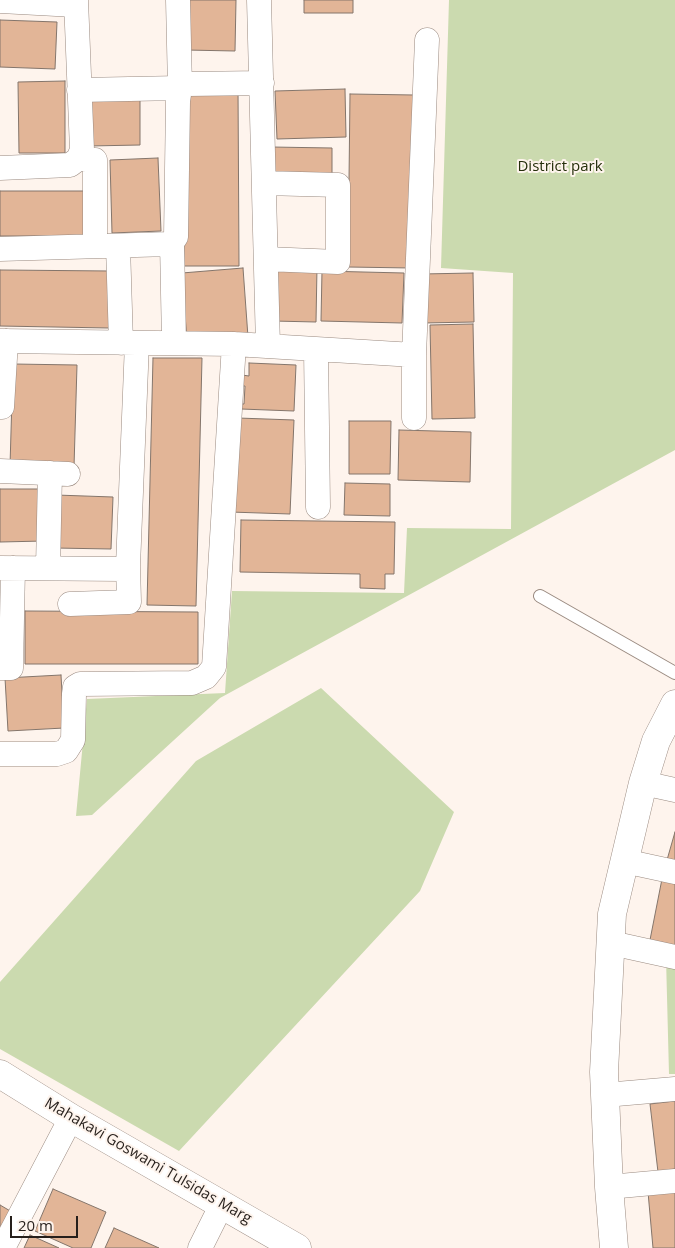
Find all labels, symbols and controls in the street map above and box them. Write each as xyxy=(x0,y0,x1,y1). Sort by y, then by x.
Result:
park label: District park xyxy=(517,158,603,176)
street label: Mahakavi Goswami Tulsidas Marg xyxy=(41,1094,255,1228)
scale bar xyxy=(12,1206,80,1238)
text: 20 m xyxy=(18,1215,53,1235)

